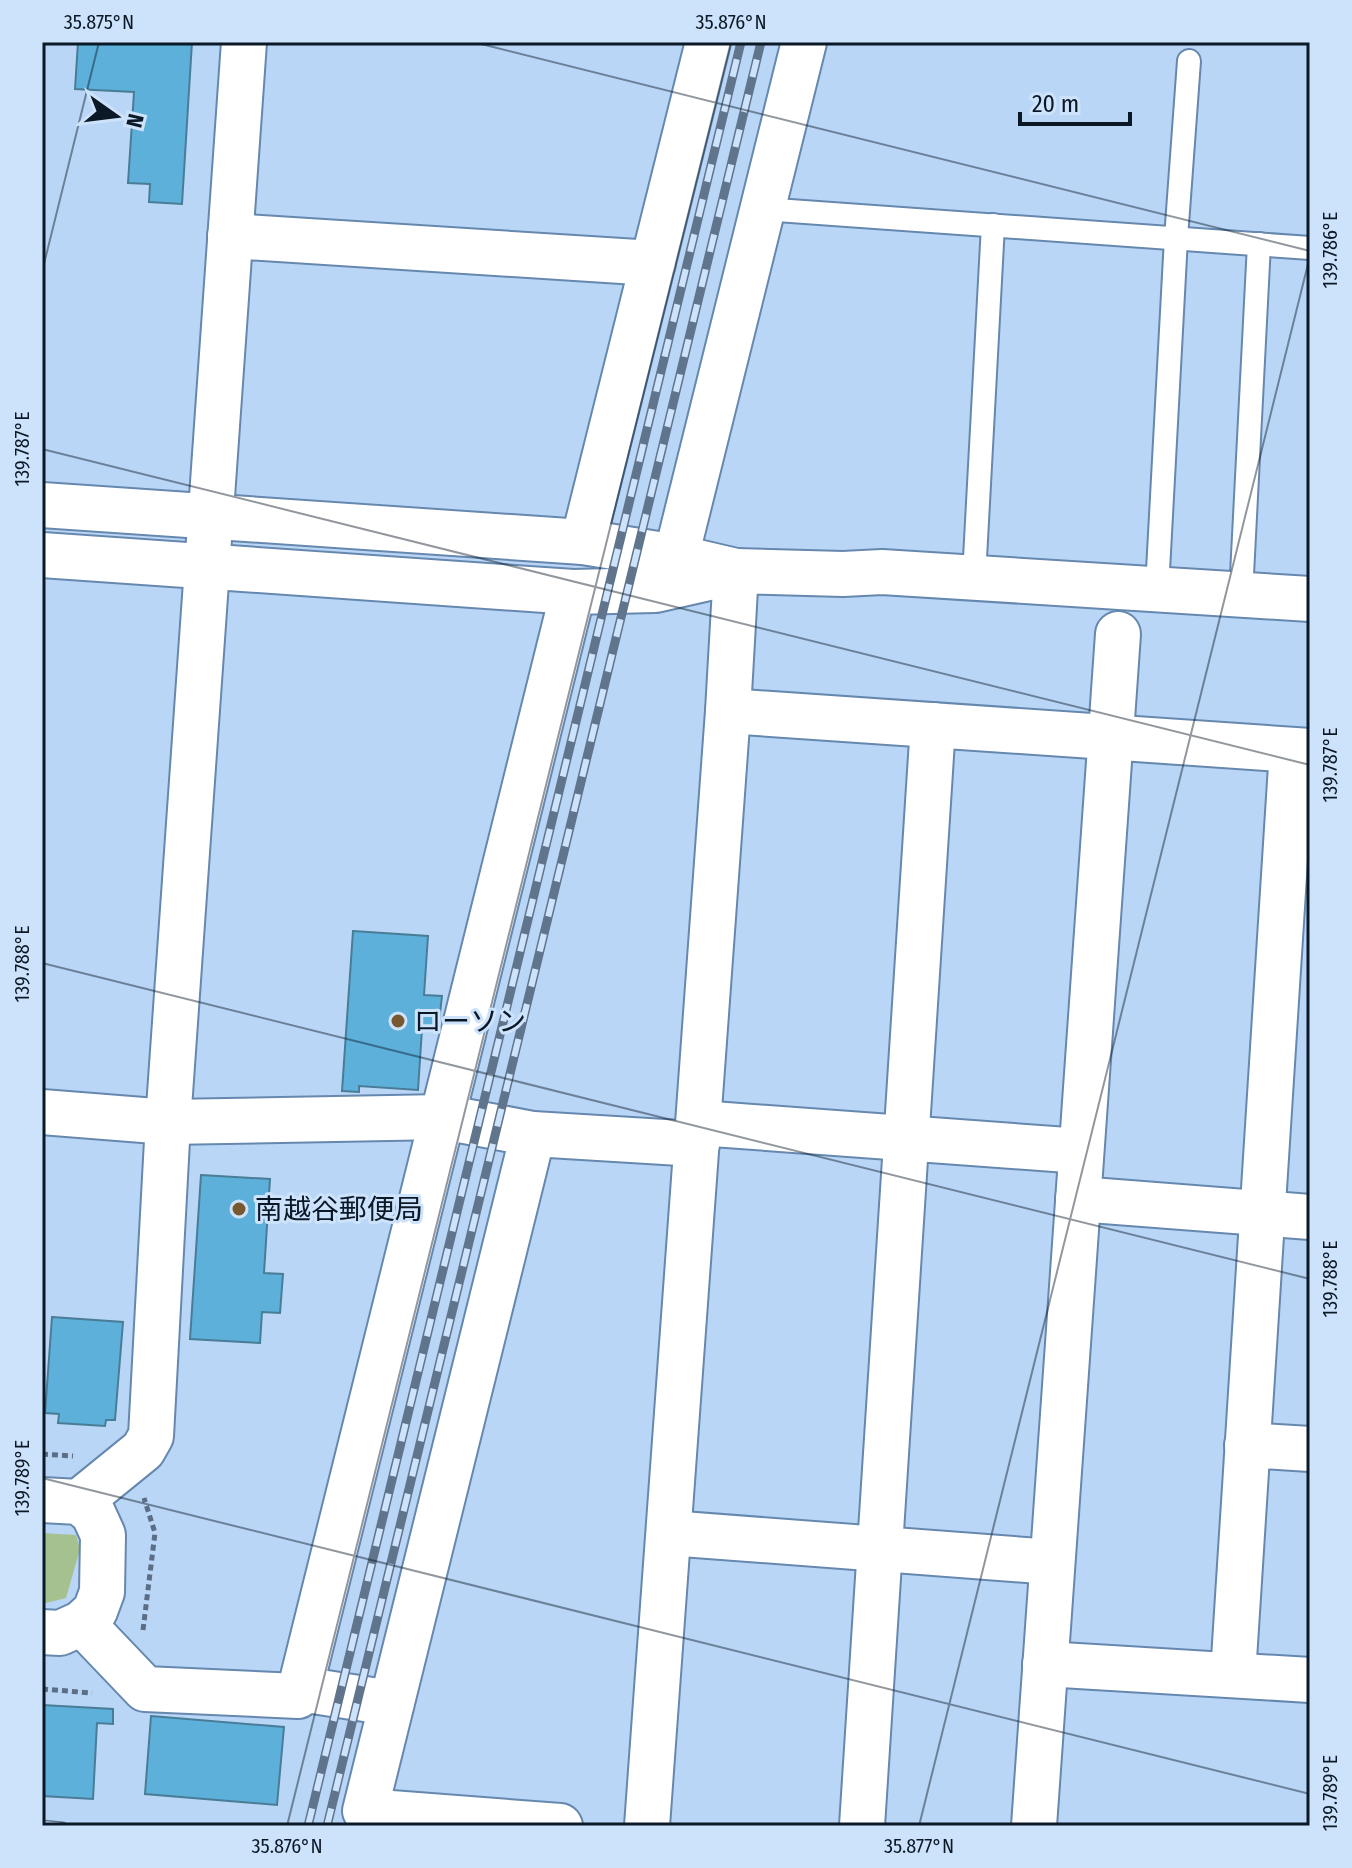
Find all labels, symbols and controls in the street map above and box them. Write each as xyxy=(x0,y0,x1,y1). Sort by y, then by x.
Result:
text: 35.875°N xyxy=(64,10,134,34)
text: 35.876°N xyxy=(695,10,767,34)
north arrow xyxy=(76,76,156,156)
scale bar xyxy=(1020,76,1130,126)
text: 20 m xyxy=(1032,90,1079,118)
text: N xyxy=(120,111,150,130)
text: 139.786°E xyxy=(1318,212,1342,288)
text: 139.787°E xyxy=(10,411,34,487)
text: 139.787°E xyxy=(1318,727,1342,803)
text: 139.788°E xyxy=(10,925,34,1003)
place label: ローソン xyxy=(414,1005,526,1038)
marker: ローソン xyxy=(389,1012,407,1030)
place label: 南越谷郵便局 xyxy=(255,1193,423,1226)
marker: 南越谷郵便局 xyxy=(230,1200,248,1218)
text: 139.788°E xyxy=(1318,1240,1342,1318)
text: 139.789°E xyxy=(10,1440,34,1516)
text: 139.789°E xyxy=(1318,1755,1342,1831)
text: 35.876°N xyxy=(251,1834,323,1858)
text: 35.877°N xyxy=(884,1834,954,1858)

